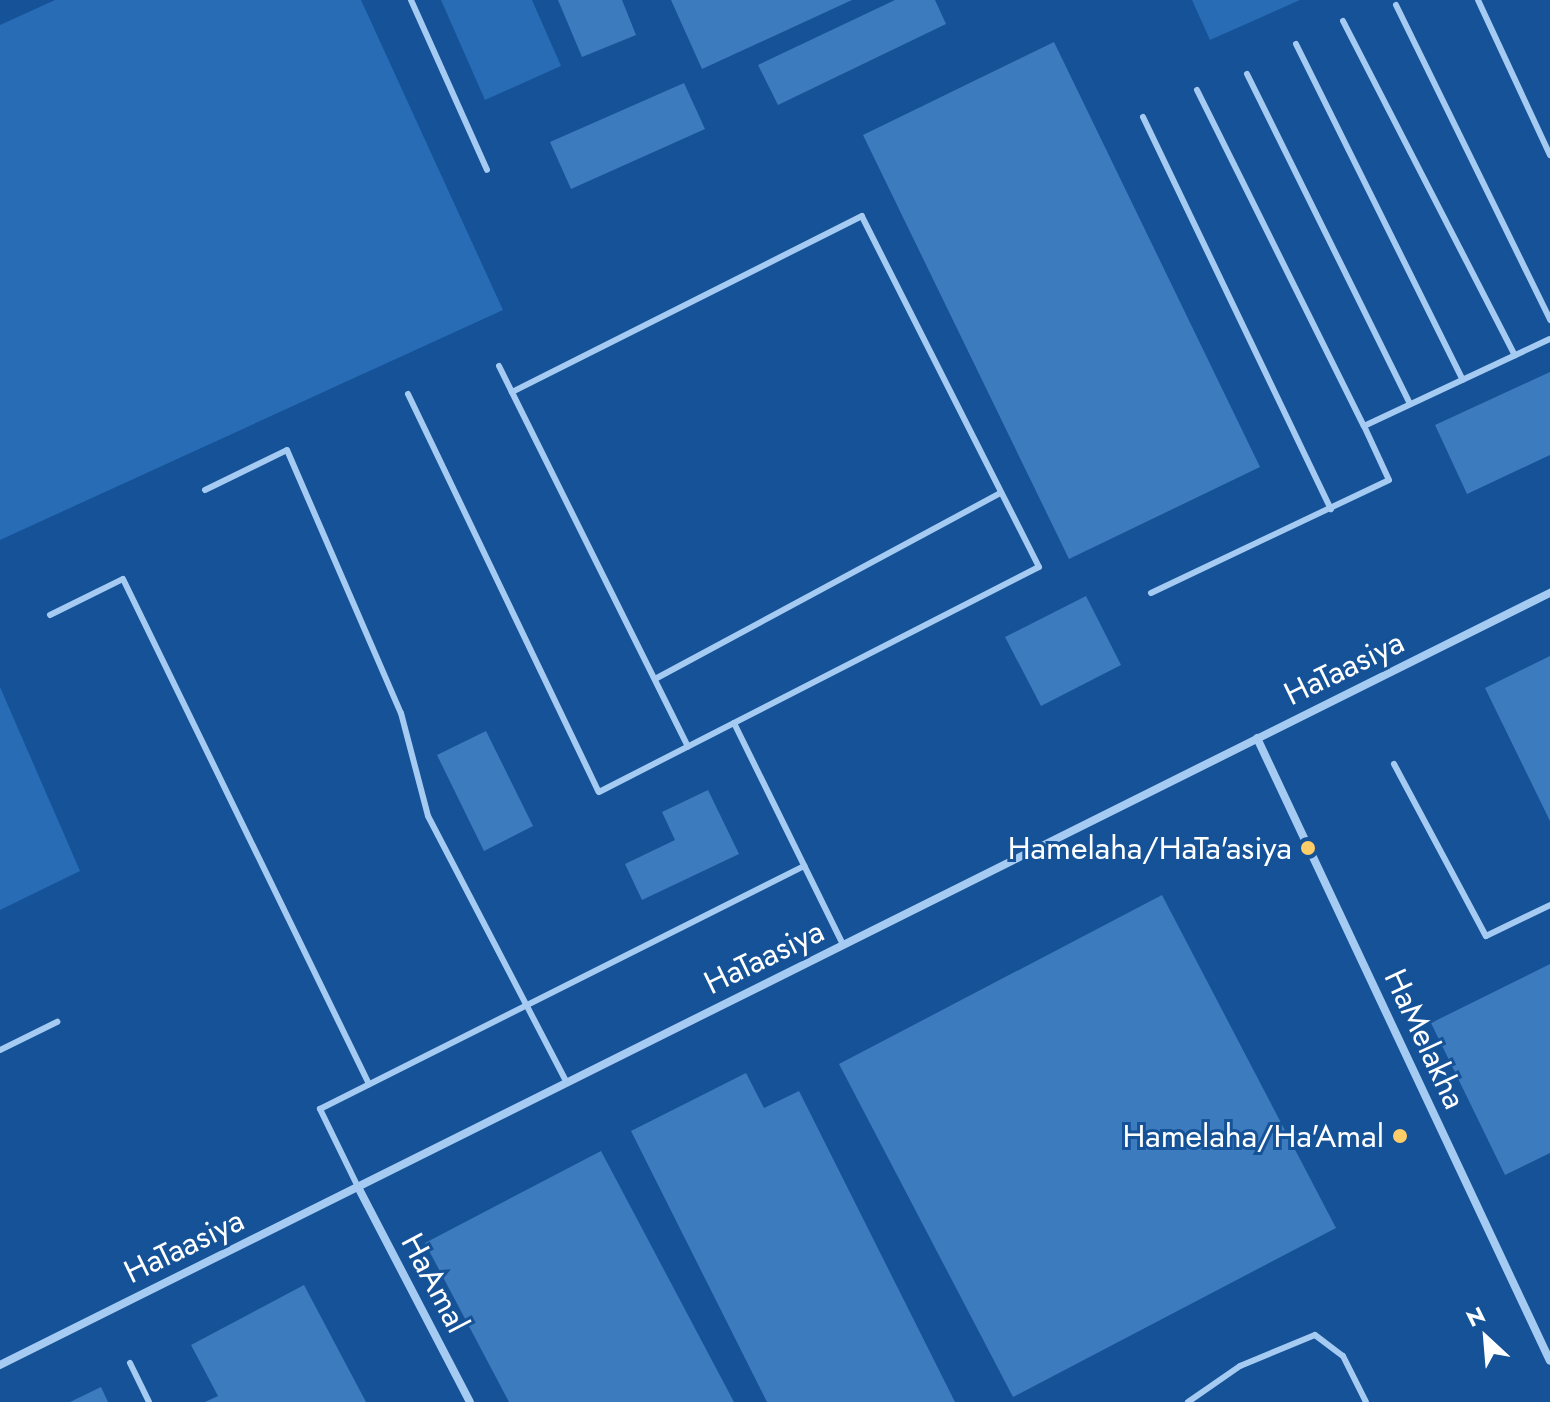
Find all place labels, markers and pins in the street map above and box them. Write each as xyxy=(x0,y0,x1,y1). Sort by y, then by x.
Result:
place label: Hamelaha/HaTa'asiya xyxy=(1008,829,1292,867)
marker: Hamelaha/HaTa'asiya xyxy=(1299,839,1317,857)
place label: Hamelaha/Ha'Amal xyxy=(1122,1117,1384,1155)
marker: Hamelaha/Ha'Amal xyxy=(1391,1127,1409,1145)

